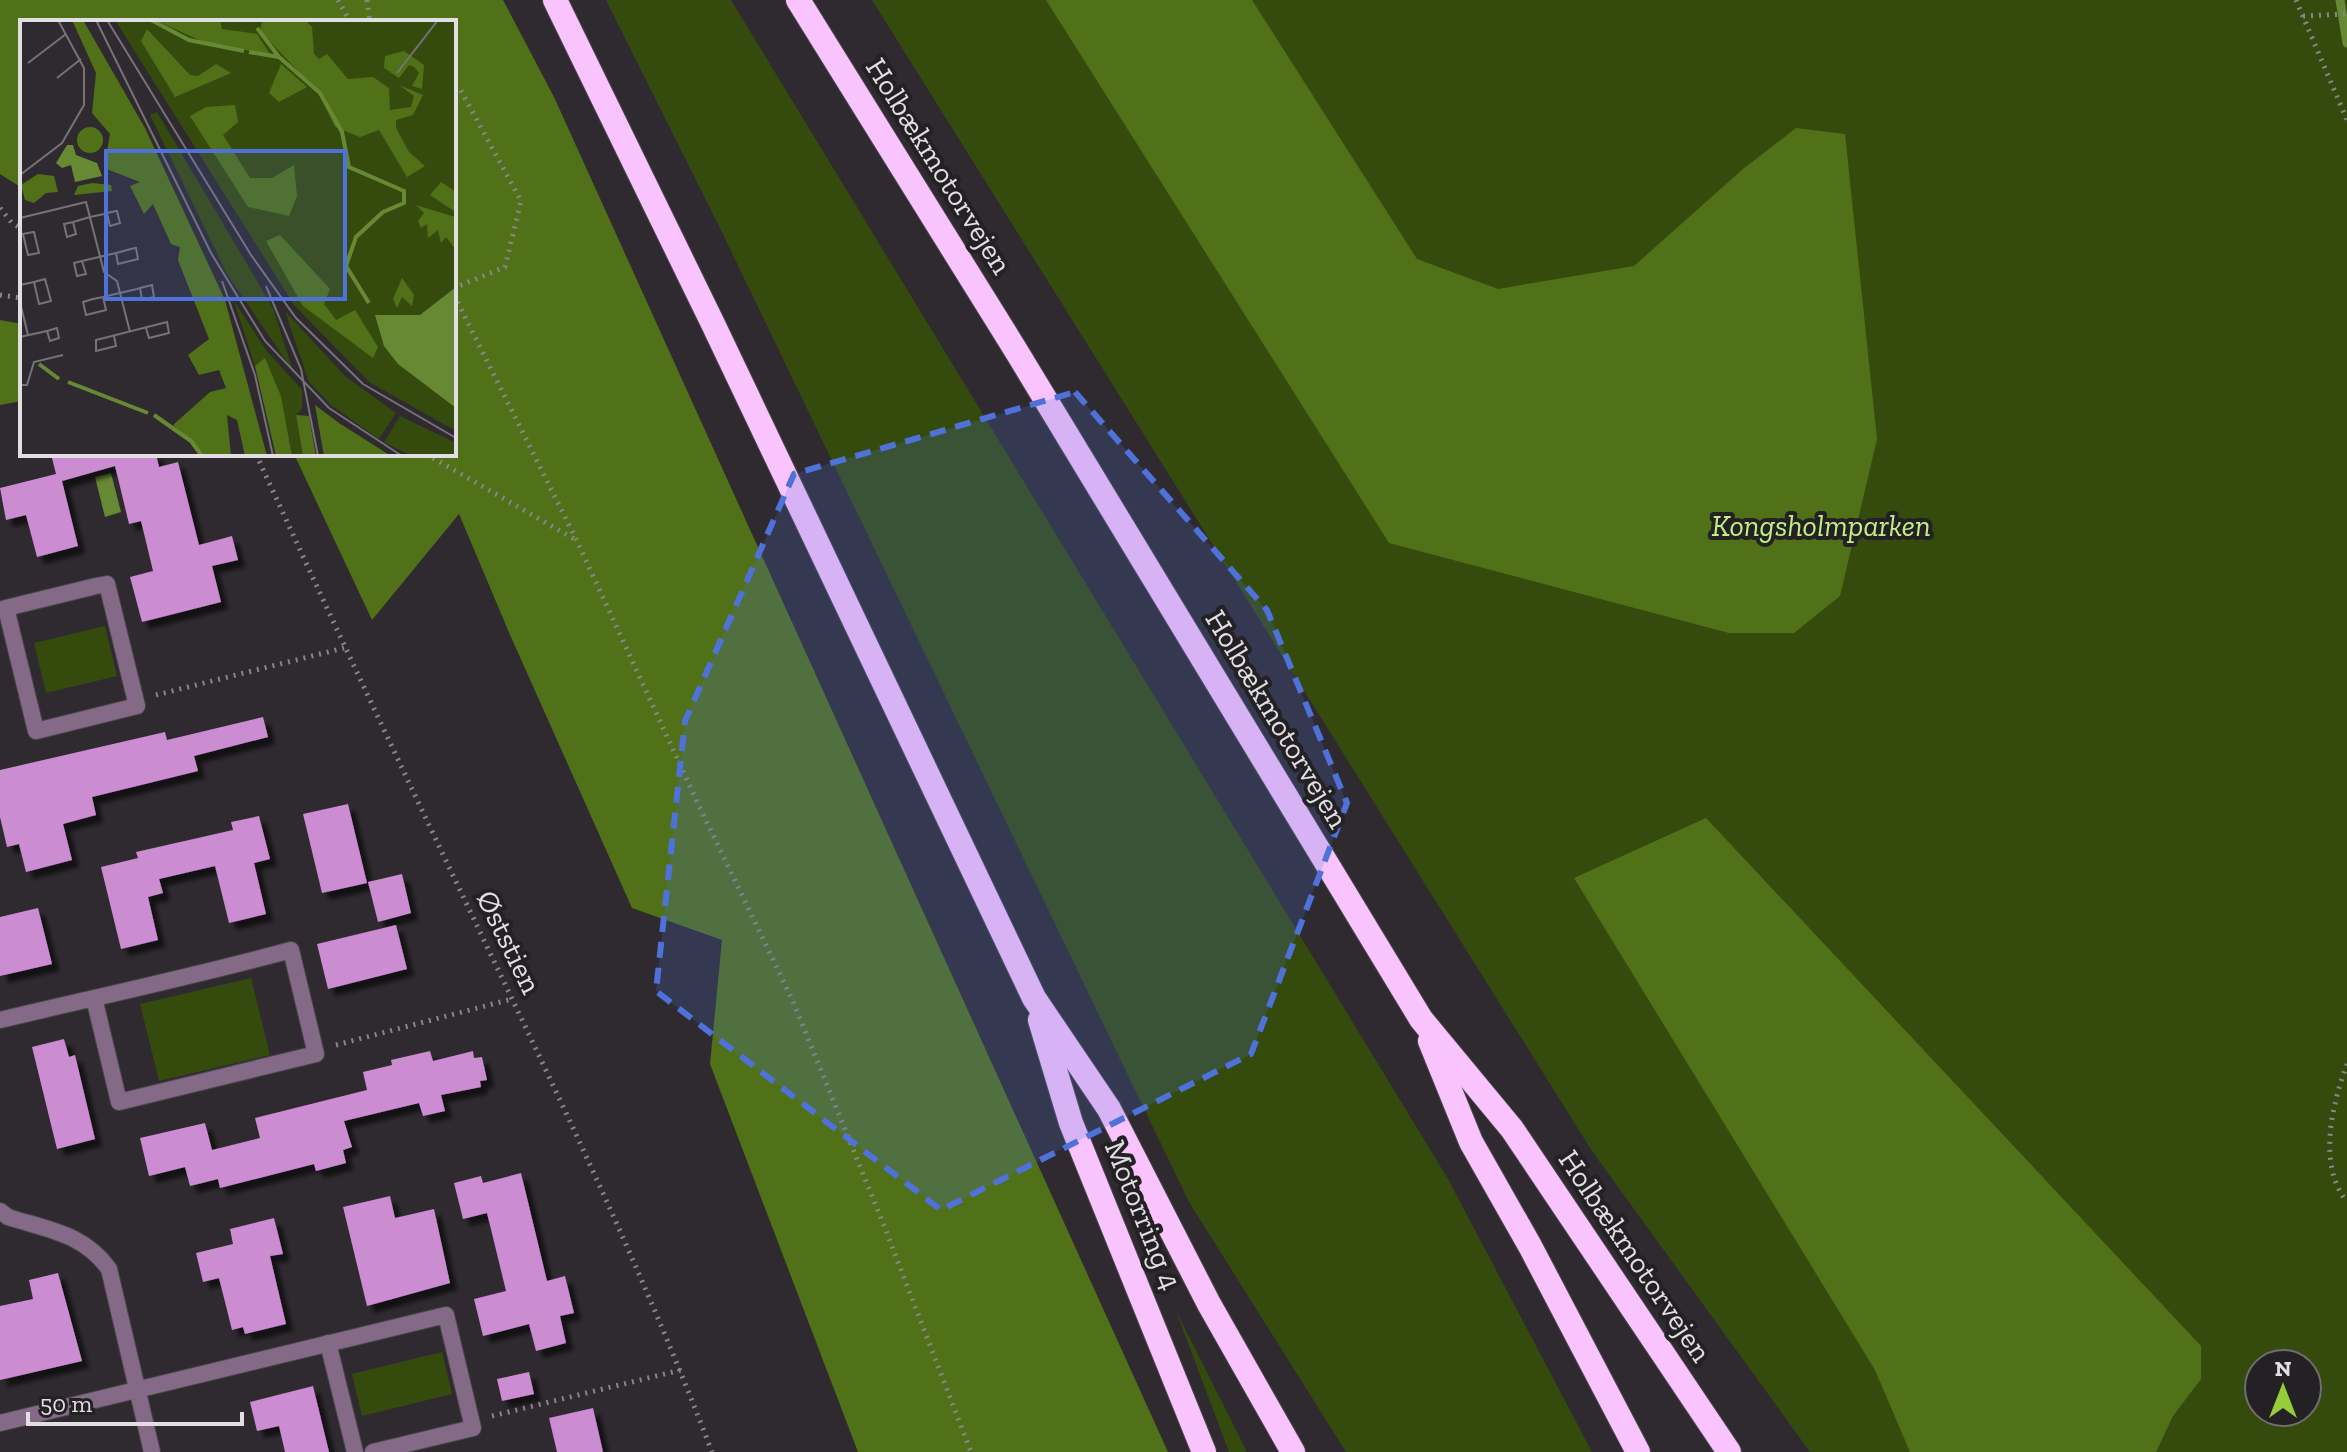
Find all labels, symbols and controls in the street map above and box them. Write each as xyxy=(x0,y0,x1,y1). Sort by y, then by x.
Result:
inset map xyxy=(20,20,456,456)
street label: Holbækmotorvejen xyxy=(858,51,1020,281)
park label: Kongsholmparken xyxy=(1711,508,1931,544)
street label: Holbækmotorvejen xyxy=(1198,604,1356,834)
street label: Øststien xyxy=(469,885,549,999)
street label: Motorring 4 xyxy=(1097,1135,1189,1295)
street label: Holbækmotorvejen xyxy=(1551,1143,1719,1369)
north arrow xyxy=(2243,1348,2323,1428)
text: N xyxy=(2275,1355,2292,1382)
scale bar xyxy=(28,1376,242,1426)
text: 50 m xyxy=(40,1389,93,1418)

